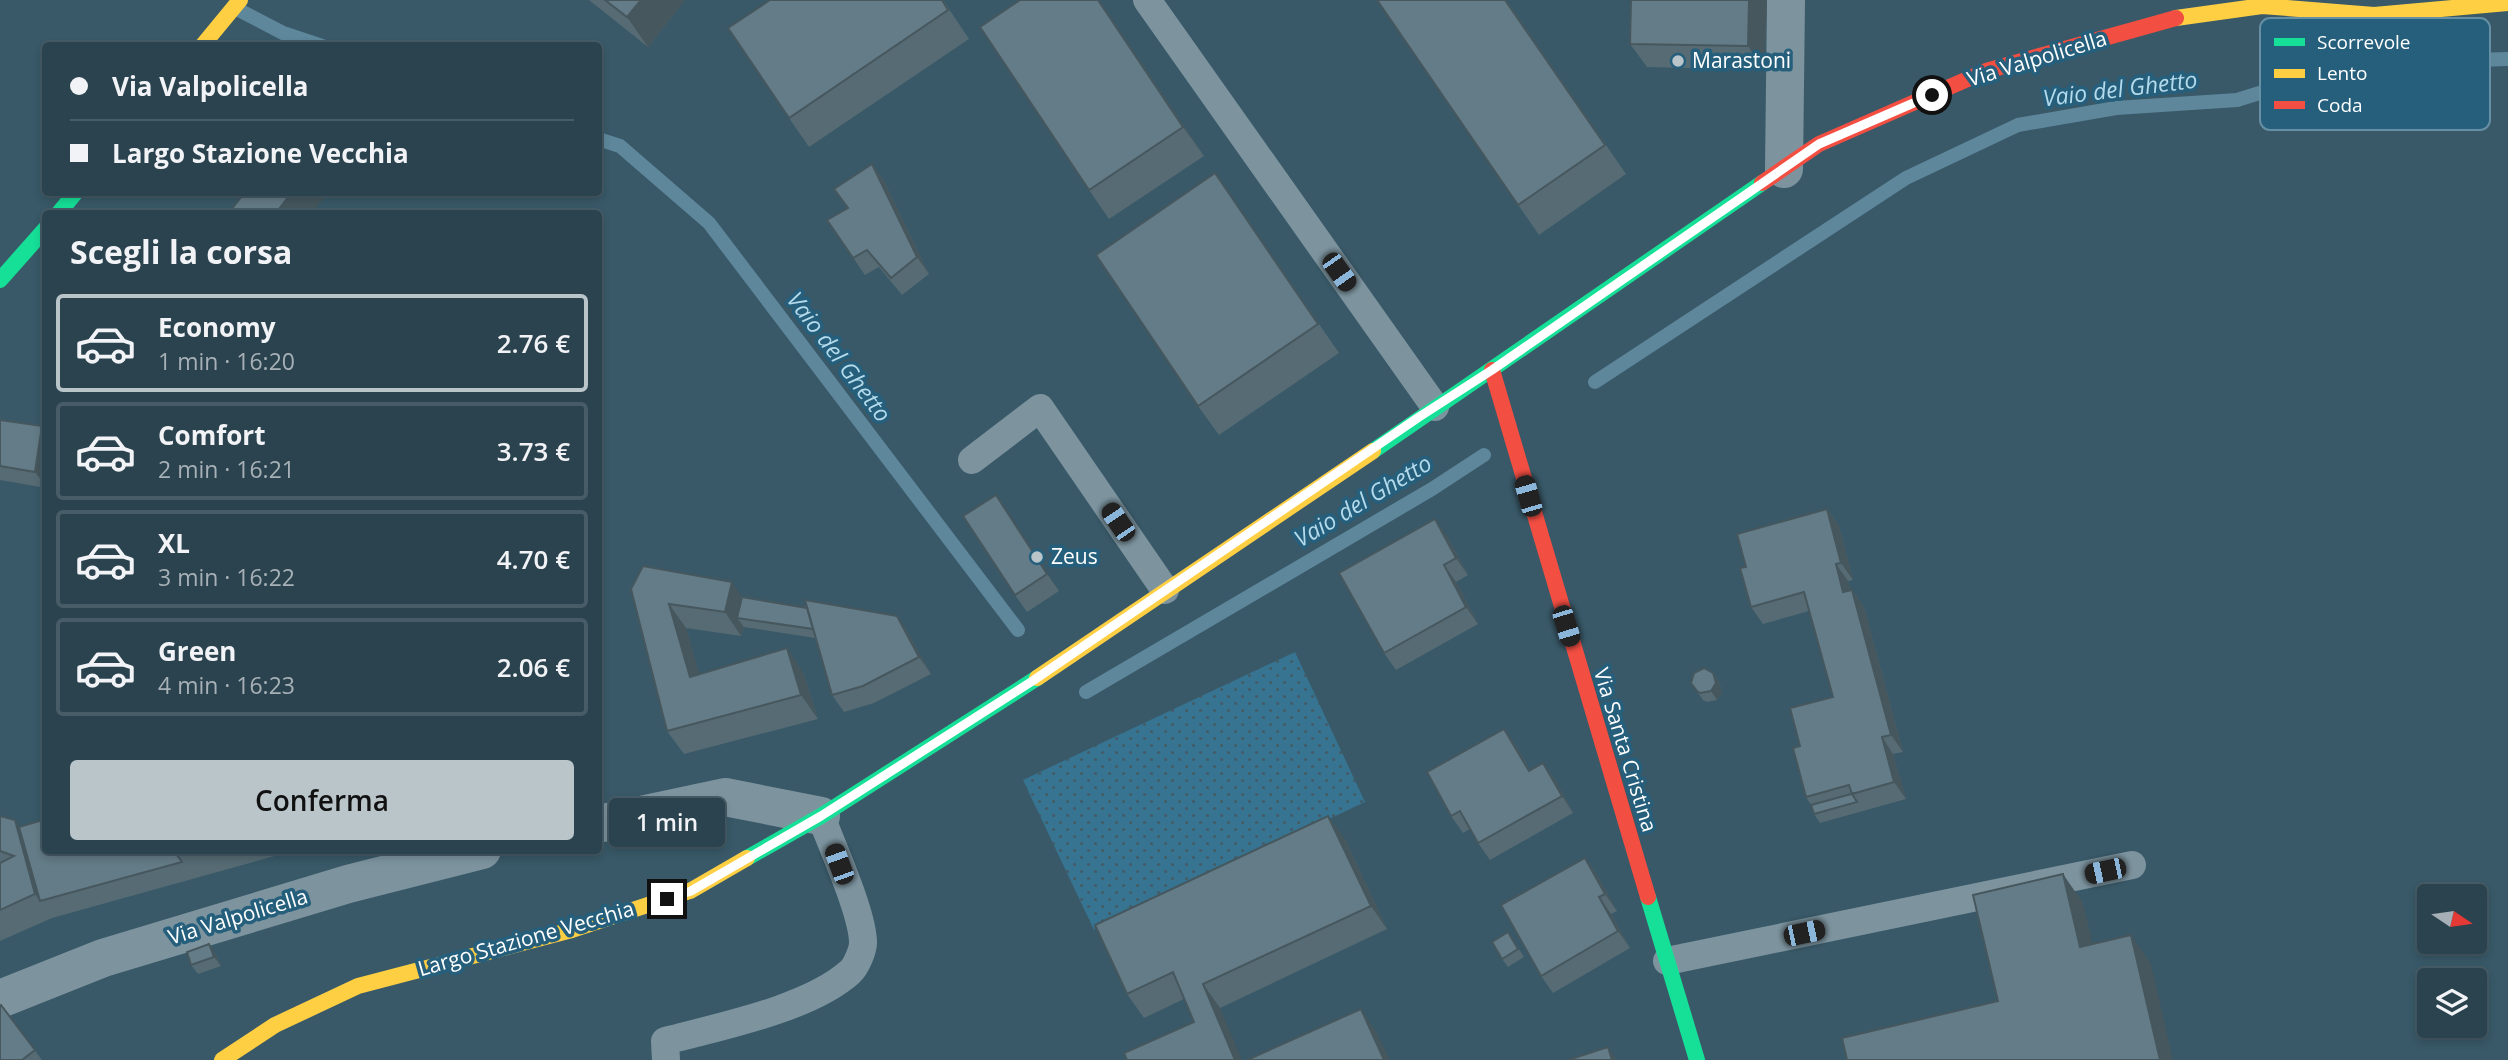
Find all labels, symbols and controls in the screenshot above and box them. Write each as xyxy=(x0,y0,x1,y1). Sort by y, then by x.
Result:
legend xyxy=(2260,18,2490,130)
street label: Via Valpolicella xyxy=(1963,24,2110,93)
text: Scorrevole xyxy=(2317,29,2411,55)
place label: Marastoni xyxy=(1692,46,1791,74)
marker: Marastoni xyxy=(1670,53,1686,69)
text: Lento xyxy=(2317,60,2367,86)
water label: Vaio del Ghetto xyxy=(2041,63,2199,113)
text: Via Valpolicella xyxy=(112,68,309,104)
route start xyxy=(1916,79,1948,111)
text: Coda xyxy=(2317,92,2363,118)
text: Largo Stazione Vecchia xyxy=(112,135,409,171)
text: Scegli la corsa xyxy=(70,230,292,273)
car xyxy=(1319,249,1360,295)
water label: Vaio del Ghetto xyxy=(780,285,899,428)
text: Economy xyxy=(158,309,276,345)
icon: car xyxy=(74,312,137,375)
text: 2.76 € xyxy=(497,325,570,361)
text: 1 min · 16:20 xyxy=(158,345,295,377)
text: Comfort xyxy=(158,417,265,453)
icon: car xyxy=(74,420,137,483)
text: 3.73 € xyxy=(497,433,570,469)
water label: Vaio del Ghetto xyxy=(1288,446,1437,554)
text: 2 min · 16:21 xyxy=(158,453,295,485)
car xyxy=(1513,473,1544,519)
car xyxy=(1098,499,1139,545)
text: XL xyxy=(158,525,190,561)
icon: car xyxy=(74,528,137,591)
text: 4.70 € xyxy=(497,541,570,577)
place label: Zeus xyxy=(1051,542,1098,570)
marker: Zeus xyxy=(1029,549,1045,565)
text: 3 min · 16:22 xyxy=(158,561,295,593)
car xyxy=(1550,603,1583,649)
text: Green xyxy=(158,633,236,669)
icon: car xyxy=(74,636,137,699)
text: 2.06 € xyxy=(497,649,570,685)
street label: Via Santa Cristina xyxy=(1588,664,1664,835)
text: 4 min · 16:23 xyxy=(158,669,295,701)
button: Conferma xyxy=(70,760,574,840)
callout: 1 min xyxy=(609,797,725,846)
text: 1 min xyxy=(636,806,698,838)
car xyxy=(822,841,857,887)
car xyxy=(2083,856,2128,886)
street label: Via Valpolicella xyxy=(164,882,311,951)
route end xyxy=(651,883,683,915)
north arrow xyxy=(2417,884,2487,954)
map controls xyxy=(2417,884,2487,1038)
street label: Largo Stazione Vecchia xyxy=(414,894,637,982)
car xyxy=(1782,918,1827,948)
button: layers xyxy=(2417,968,2487,1038)

